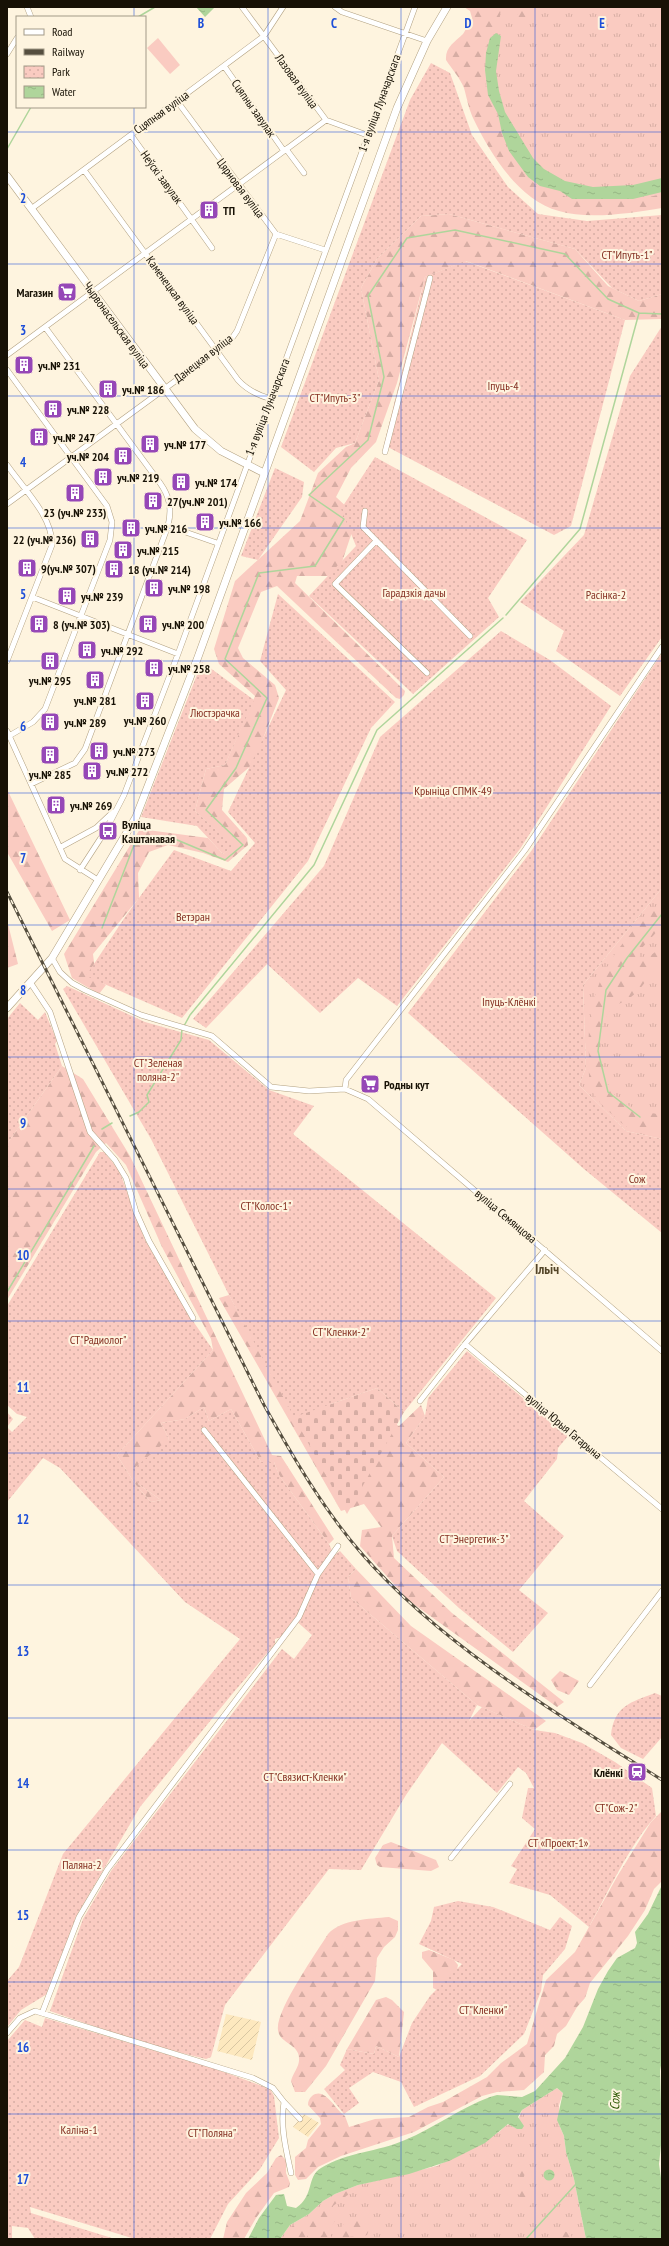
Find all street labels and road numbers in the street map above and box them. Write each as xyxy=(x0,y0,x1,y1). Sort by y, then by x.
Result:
street label: Лазовая вуліца xyxy=(272,50,322,111)
street label: 1-я вуліца Луначарскага xyxy=(354,52,404,154)
street label: Сцяпны завулак xyxy=(229,76,280,140)
street label: Сцяпная вуліца xyxy=(130,87,192,137)
street label: Неўскі завулак xyxy=(138,147,187,207)
street label: Цярновая вуліца xyxy=(214,155,268,221)
street label: Каменецкая вуліца xyxy=(143,253,203,327)
street label: Чырвонасельская вуліца xyxy=(81,279,154,371)
street label: Данецкая вуліца xyxy=(171,330,235,386)
street label: 1-я вуліца Луначарскага xyxy=(242,356,292,458)
street label: вуліца Семянцова xyxy=(472,1186,540,1246)
street label: вуліца Юрыя Гагарына xyxy=(523,1390,605,1462)

